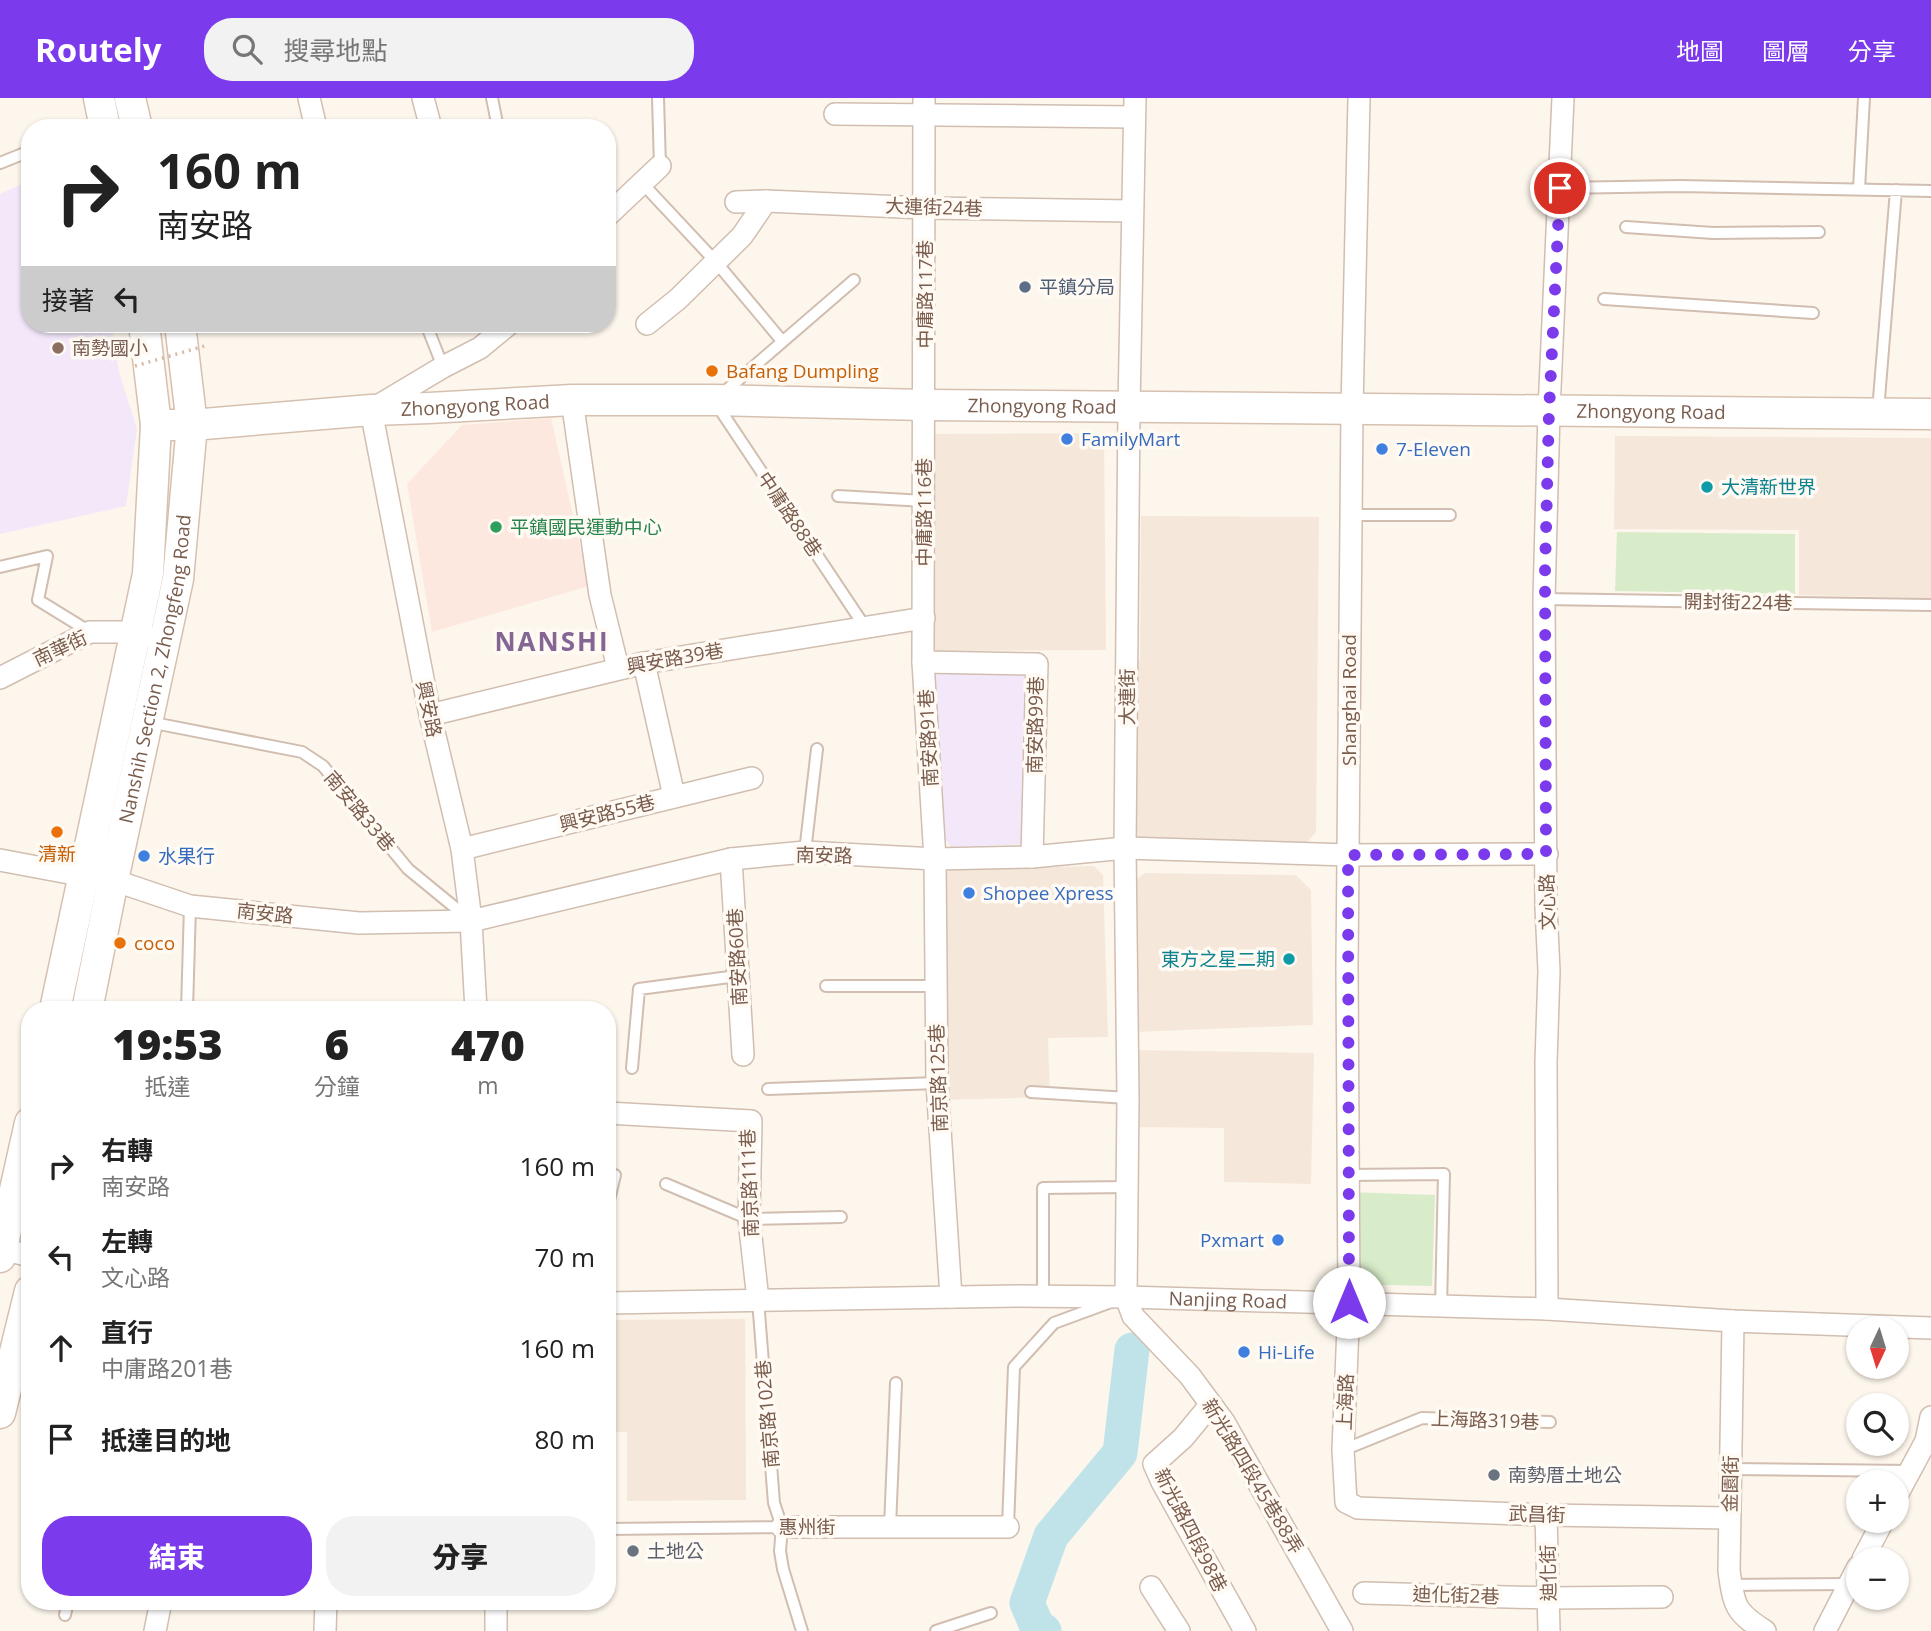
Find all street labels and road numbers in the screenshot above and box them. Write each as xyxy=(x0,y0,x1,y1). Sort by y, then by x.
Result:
street label: 大連街24巷 xyxy=(885,192,983,222)
street label: 中庸路117巷 xyxy=(912,240,938,348)
street label: Zhongyong Road xyxy=(400,388,550,422)
street label: Zhongyong Road xyxy=(967,392,1117,420)
street label: Zhongyong Road xyxy=(1576,398,1726,425)
street label: 中庸路116巷 xyxy=(911,458,937,566)
street label: 中庸路88巷 xyxy=(752,466,828,562)
street label: Nanshih Section 2, Zhongfeng Road xyxy=(113,513,197,826)
street label: 開封街224巷 xyxy=(1683,588,1793,616)
street label: 南華街 xyxy=(29,624,91,672)
street label: Shanghai Road xyxy=(1336,634,1362,766)
street label: 興安路39巷 xyxy=(625,637,725,679)
street label: 大連街 xyxy=(1114,668,1140,726)
street label: 南安路99巷 xyxy=(1021,676,1049,774)
street label: 興安路 xyxy=(410,678,448,740)
street label: 南安路91巷 xyxy=(912,689,944,787)
street label: 南安路33巷 xyxy=(319,765,401,857)
street label: 興安路55巷 xyxy=(556,789,658,837)
street label: 南安路 xyxy=(795,842,853,868)
street label: 文心路 xyxy=(1534,873,1560,931)
street label: 南安路 xyxy=(235,897,295,929)
street label: 南安路60巷 xyxy=(721,908,753,1006)
street label: 南京路125巷 xyxy=(923,1023,953,1133)
street label: 南京路111巷 xyxy=(734,1128,764,1238)
street label: Nanjing Road xyxy=(1168,1285,1287,1315)
street label: 南京路102巷 xyxy=(749,1359,785,1469)
street label: 上海路 xyxy=(1331,1373,1359,1431)
street label: 新光路四段45巷88弄 xyxy=(1196,1394,1310,1558)
street label: 上海路319巷 xyxy=(1430,1405,1540,1435)
street label: 金園街 xyxy=(1717,1455,1743,1513)
street label: 新光路四段98巷 xyxy=(1149,1464,1233,1596)
street label: 武昌街 xyxy=(1508,1500,1566,1528)
street label: 惠州街 xyxy=(778,1514,836,1540)
street label: 迪化街 xyxy=(1535,1544,1561,1602)
street label: 迪化街2巷 xyxy=(1412,1580,1500,1610)

